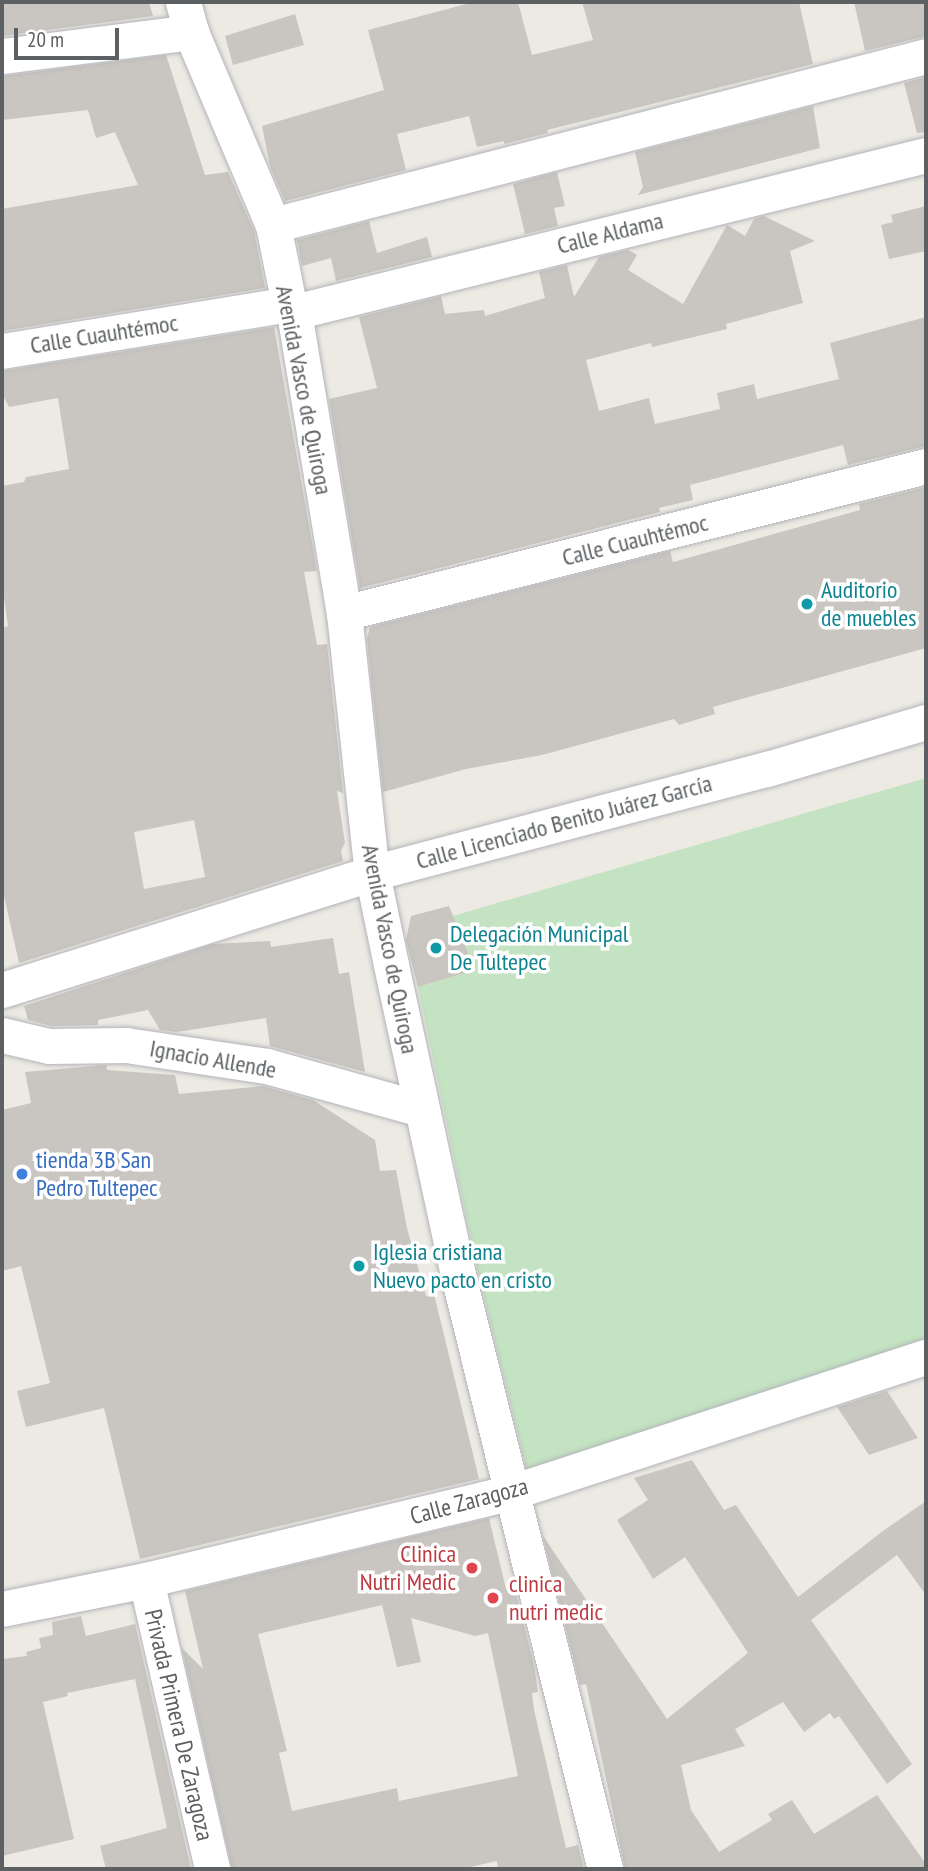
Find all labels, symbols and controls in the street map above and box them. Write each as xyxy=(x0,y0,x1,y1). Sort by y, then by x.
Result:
scale bar xyxy=(18,14,122,58)
text: 20 m xyxy=(27,26,64,53)
street label: Calle Aldama xyxy=(554,206,666,260)
street label: Avenida Vasco de Quiroga xyxy=(270,283,338,497)
street label: Calle Cuauhtémoc xyxy=(28,308,180,360)
street label: Calle Cuauhtémoc xyxy=(559,508,711,572)
place label: Auditorio de muebles xyxy=(821,576,916,632)
marker: Auditorio de muebles xyxy=(799,596,815,612)
street label: Calle Licenciado Benito Juárez García xyxy=(413,769,715,875)
street label: Avenida Vasco de Quiroga xyxy=(356,842,424,1056)
place label: Delegación Municipal De Tultepec xyxy=(450,920,628,976)
marker: Delegación Municipal De Tultepec xyxy=(428,940,444,956)
street label: Ignacio Allende xyxy=(147,1034,279,1084)
place label: tienda 3B San Pedro Tultepec xyxy=(36,1146,158,1202)
marker: tienda 3B San Pedro Tultepec xyxy=(14,1166,30,1182)
place label: Iglesia cristiana Nuevo pacto en cristo xyxy=(373,1238,552,1294)
marker: Iglesia cristiana Nuevo pacto en cristo xyxy=(351,1258,367,1274)
street label: Calle Zaragoza xyxy=(407,1471,531,1531)
place label: Clinica Nutri Medic xyxy=(360,1540,456,1596)
marker: Clinica Nutri Medic xyxy=(462,1558,482,1578)
place label: clinica nutri medic xyxy=(509,1570,603,1626)
marker: clinica nutri medic xyxy=(483,1588,503,1608)
street label: Privada Primera De Zaragoza xyxy=(138,1606,220,1844)

